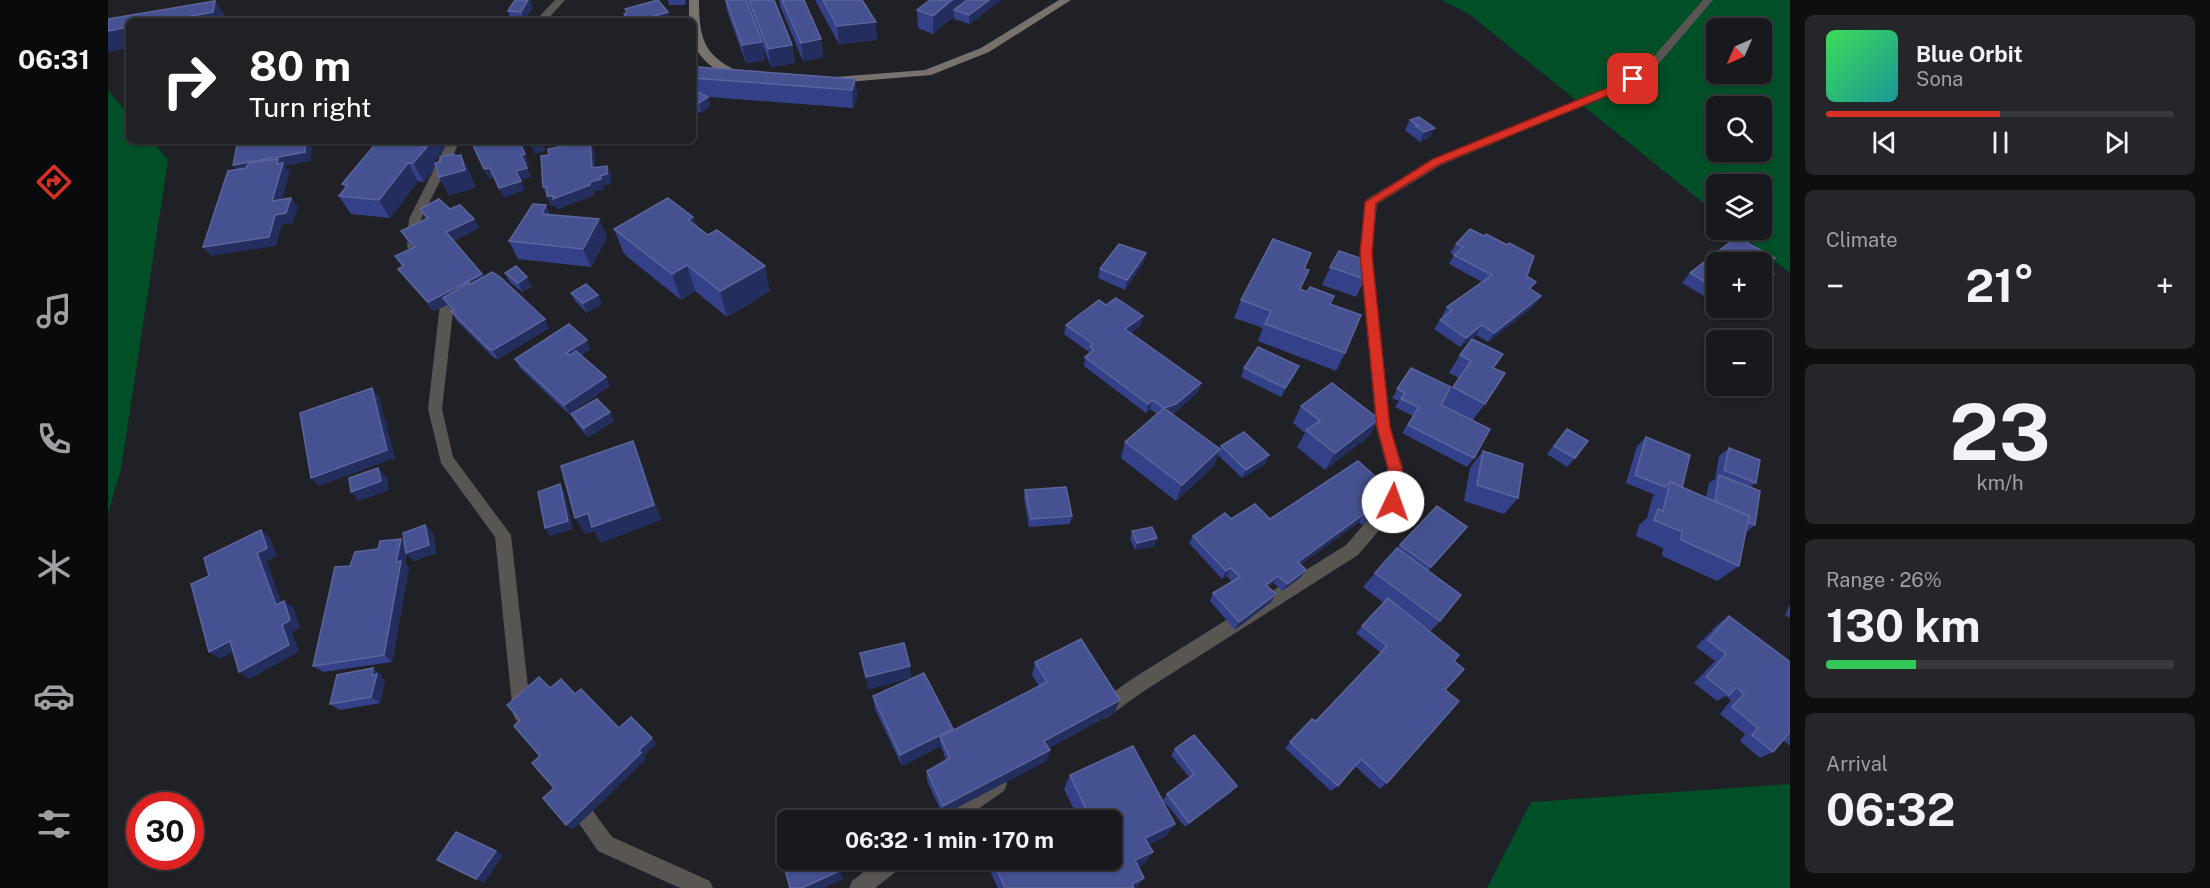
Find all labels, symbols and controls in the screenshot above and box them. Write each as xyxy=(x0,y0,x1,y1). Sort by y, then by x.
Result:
north arrow xyxy=(1706,18,1772,84)
map controls xyxy=(1706,18,1772,396)
text: 80 m xyxy=(249,41,351,90)
text: Blue Orbit xyxy=(1916,41,2023,67)
icon: right xyxy=(150,42,228,120)
text: 06:31 xyxy=(18,43,90,75)
pin xyxy=(1607,53,1658,104)
icon: arrive xyxy=(1616,62,1649,95)
text: Sona xyxy=(1916,67,1963,91)
text: Turn right xyxy=(249,91,372,123)
button: search xyxy=(1706,96,1772,162)
icon: previous xyxy=(1868,126,1901,159)
icon: pause xyxy=(1984,126,2017,159)
icon: next xyxy=(2100,126,2133,159)
icon: directions xyxy=(33,161,75,203)
button: layers xyxy=(1706,174,1772,240)
text: Climate xyxy=(1826,228,1898,252)
button: + xyxy=(1706,252,1772,318)
text: 21° xyxy=(1965,259,2035,312)
text: − xyxy=(1826,267,1844,305)
text: + xyxy=(2156,267,2174,305)
icon: music xyxy=(33,290,75,332)
button: − xyxy=(1706,330,1772,396)
text: 23 xyxy=(1949,386,2051,478)
icon: phone xyxy=(33,418,75,460)
position arrow xyxy=(1361,470,1425,534)
text: km/h xyxy=(1976,471,2024,495)
icon: climate xyxy=(33,546,75,588)
text: Range · 26% xyxy=(1826,568,1942,592)
text: 130 km xyxy=(1826,599,1981,652)
icon: car xyxy=(33,675,75,717)
text: Arrival xyxy=(1826,752,1888,776)
text: 06:32 xyxy=(1826,783,1955,836)
speed limit sign: 30 xyxy=(126,792,204,870)
icon: filters xyxy=(33,803,75,845)
text: 06:32 · 1 min · 170 m xyxy=(845,827,1054,853)

